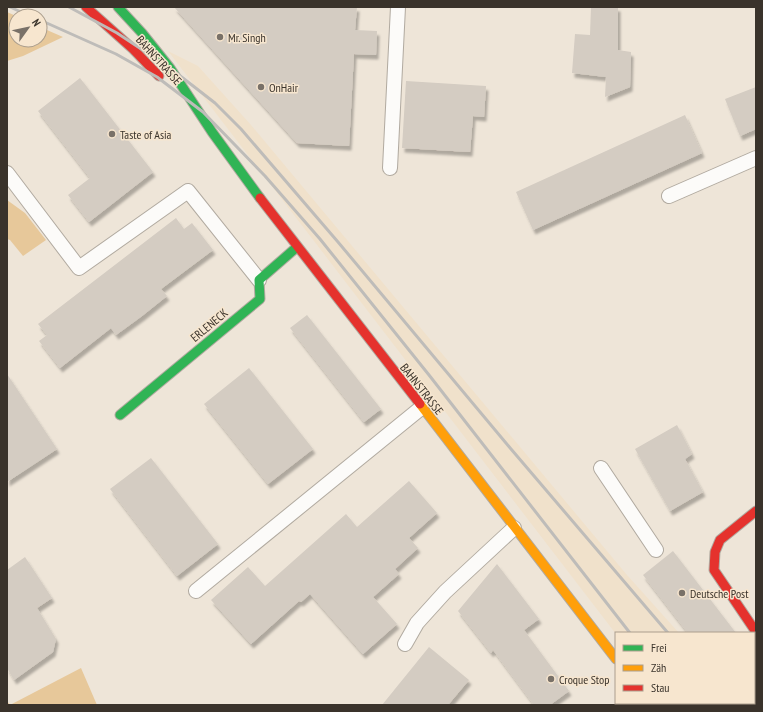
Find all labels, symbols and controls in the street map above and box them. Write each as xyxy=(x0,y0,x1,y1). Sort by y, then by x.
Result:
north arrow xyxy=(8,8,48,48)
text: N xyxy=(29,16,44,29)
place label: Mr. Singh xyxy=(228,30,266,45)
street label: BAHNSTRASSE xyxy=(133,32,185,88)
marker: Mr. Singh xyxy=(215,32,225,42)
place label: OnHair xyxy=(269,80,299,95)
marker: OnHair xyxy=(256,82,266,92)
place label: Taste of Asia xyxy=(120,127,172,142)
marker: Taste of Asia xyxy=(107,129,117,139)
street label: ERLENECK xyxy=(187,305,231,345)
street label: BAHNSTRASSE xyxy=(397,360,447,418)
place label: Deutsche Post xyxy=(690,586,749,601)
marker: Deutsche Post xyxy=(677,588,687,598)
legend xyxy=(615,632,755,704)
text: Frei xyxy=(651,640,667,655)
text: Zäh xyxy=(651,660,666,675)
place label: Croque Stop xyxy=(559,672,609,687)
marker: Croque Stop xyxy=(546,674,556,684)
text: Stau xyxy=(651,680,669,695)

